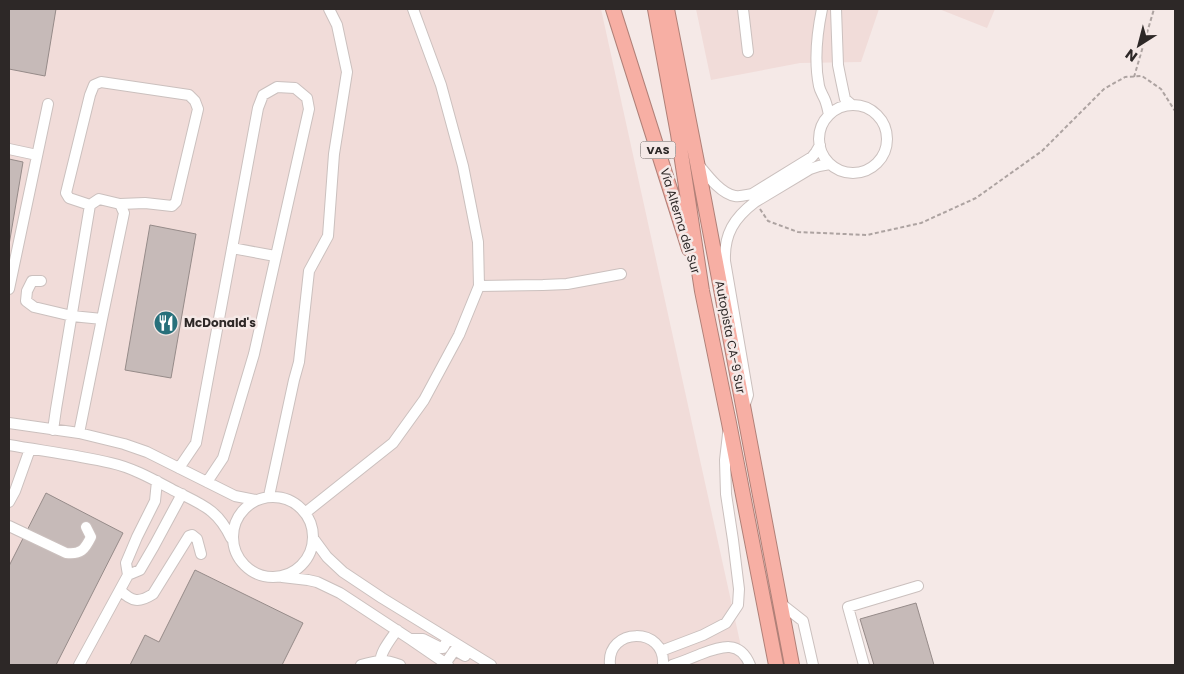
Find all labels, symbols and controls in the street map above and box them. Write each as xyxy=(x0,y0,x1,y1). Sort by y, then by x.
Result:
north arrow xyxy=(1114,20,1164,70)
text: N xyxy=(1121,44,1141,67)
road number: VAS xyxy=(640,142,676,158)
street label: Vía Alterna del Sur xyxy=(656,166,705,276)
street label: Autopista CA-9 Sur xyxy=(711,279,750,395)
restaurant icon: McDonald's xyxy=(153,310,179,336)
place label: McDonald's xyxy=(184,314,256,331)

